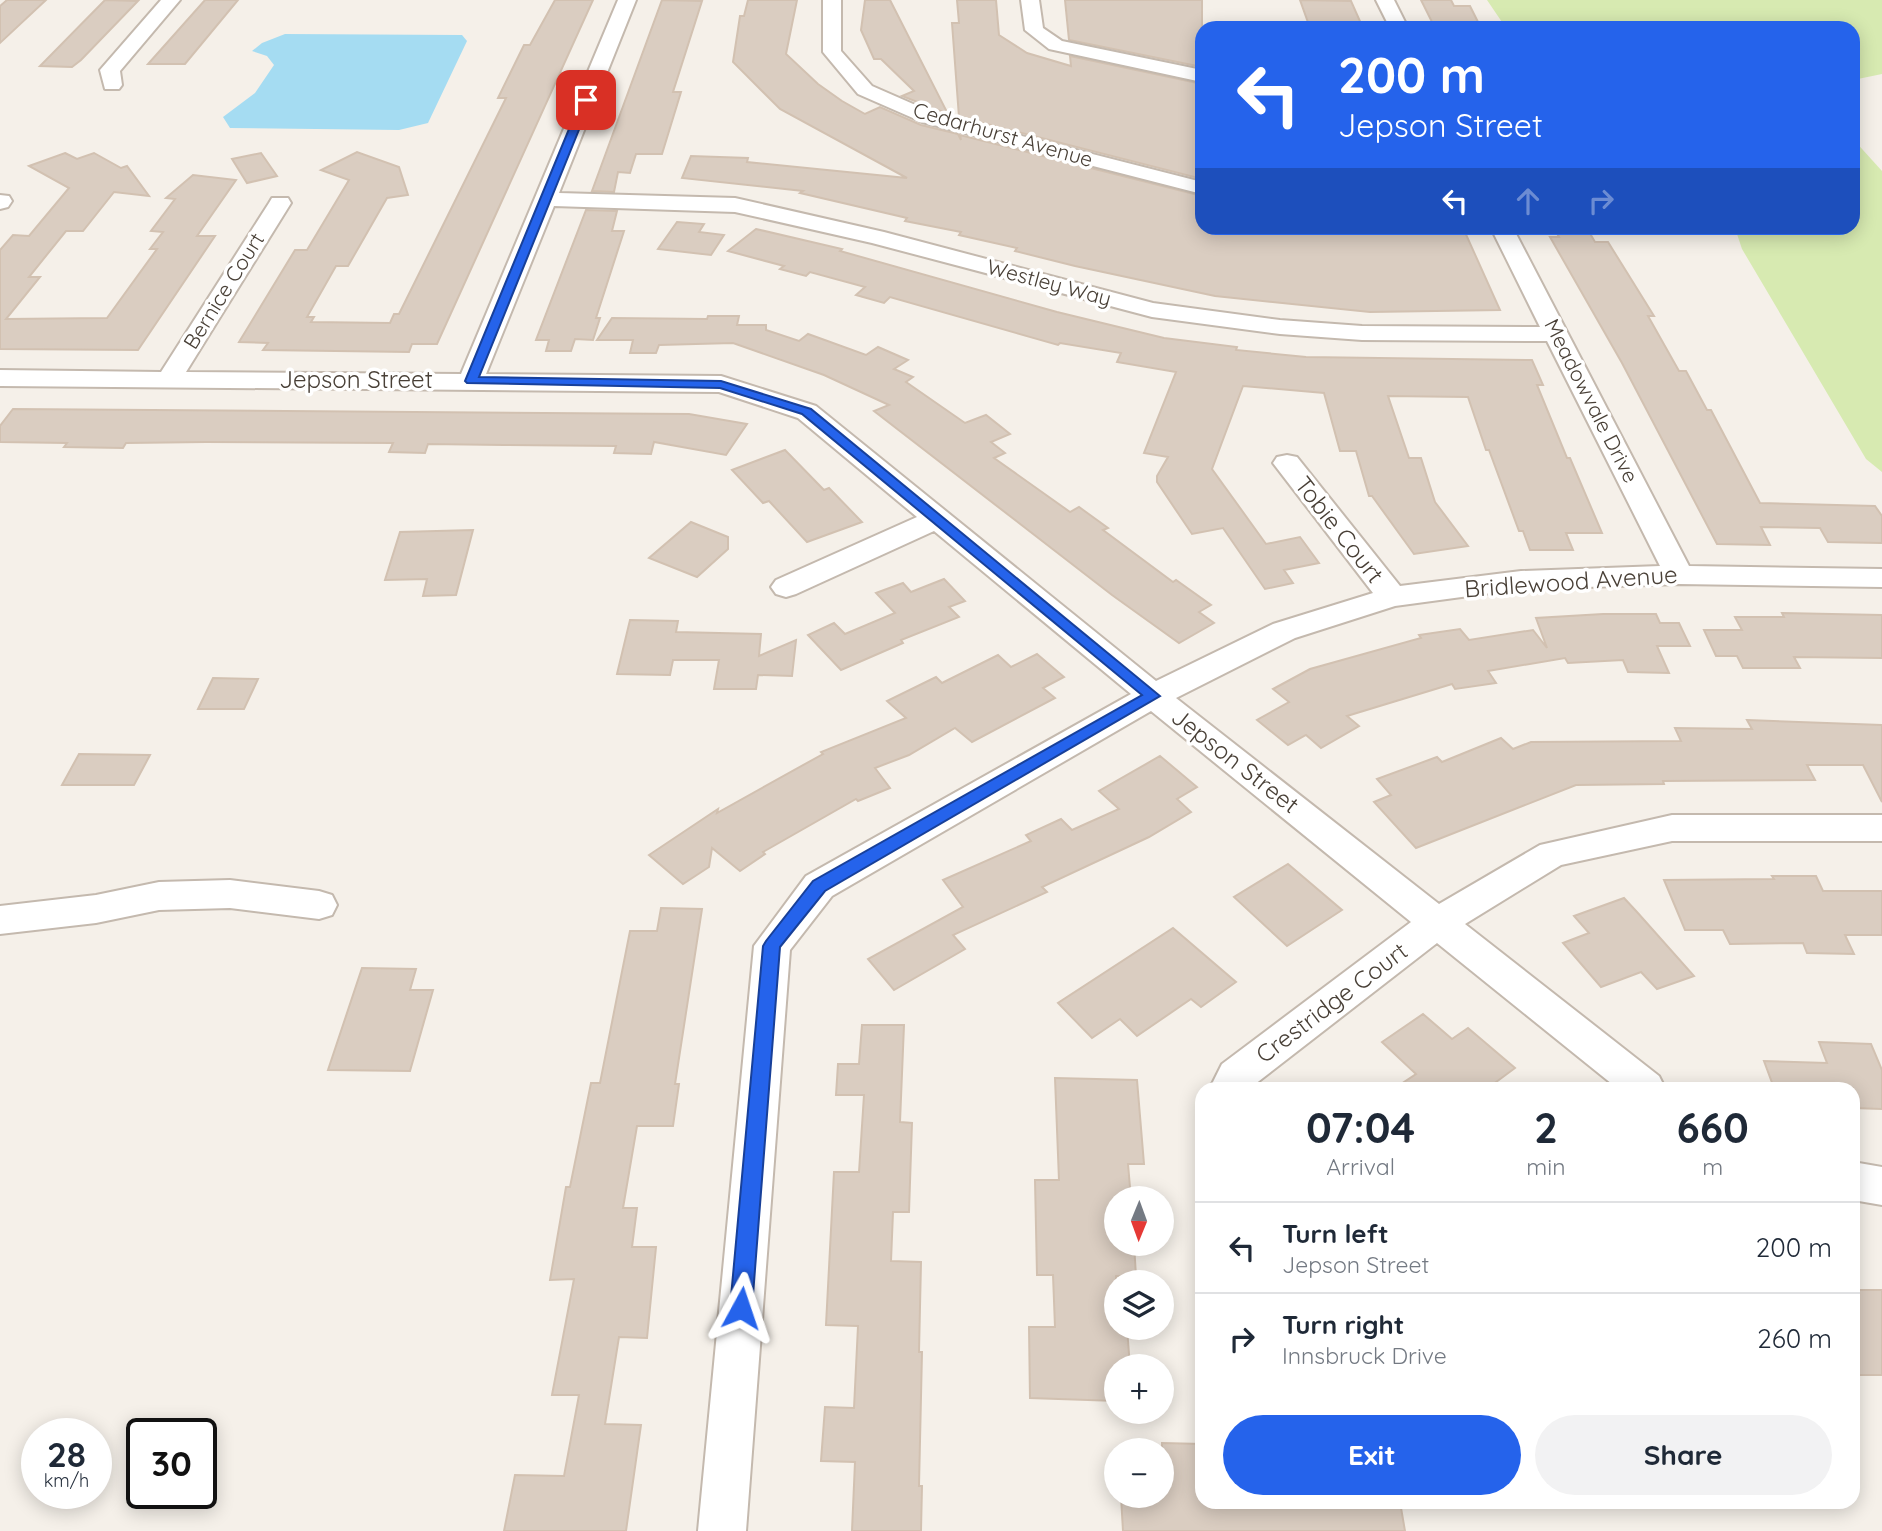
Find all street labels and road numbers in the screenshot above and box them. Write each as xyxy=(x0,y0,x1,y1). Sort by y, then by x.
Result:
street label: Cedarhurst Avenue xyxy=(910,96,1096,172)
street label: Bernice Court xyxy=(177,227,269,353)
street label: Westley Way xyxy=(984,253,1114,311)
street label: Meadowvale Drive xyxy=(1539,314,1644,487)
street label: Jepson Street xyxy=(279,364,433,394)
street label: Tobie Court xyxy=(1289,470,1391,589)
street label: Bridlewood Avenue xyxy=(1463,559,1679,603)
street label: Jepson Street xyxy=(1166,701,1305,819)
street label: Crestridge Court xyxy=(1250,935,1413,1069)

